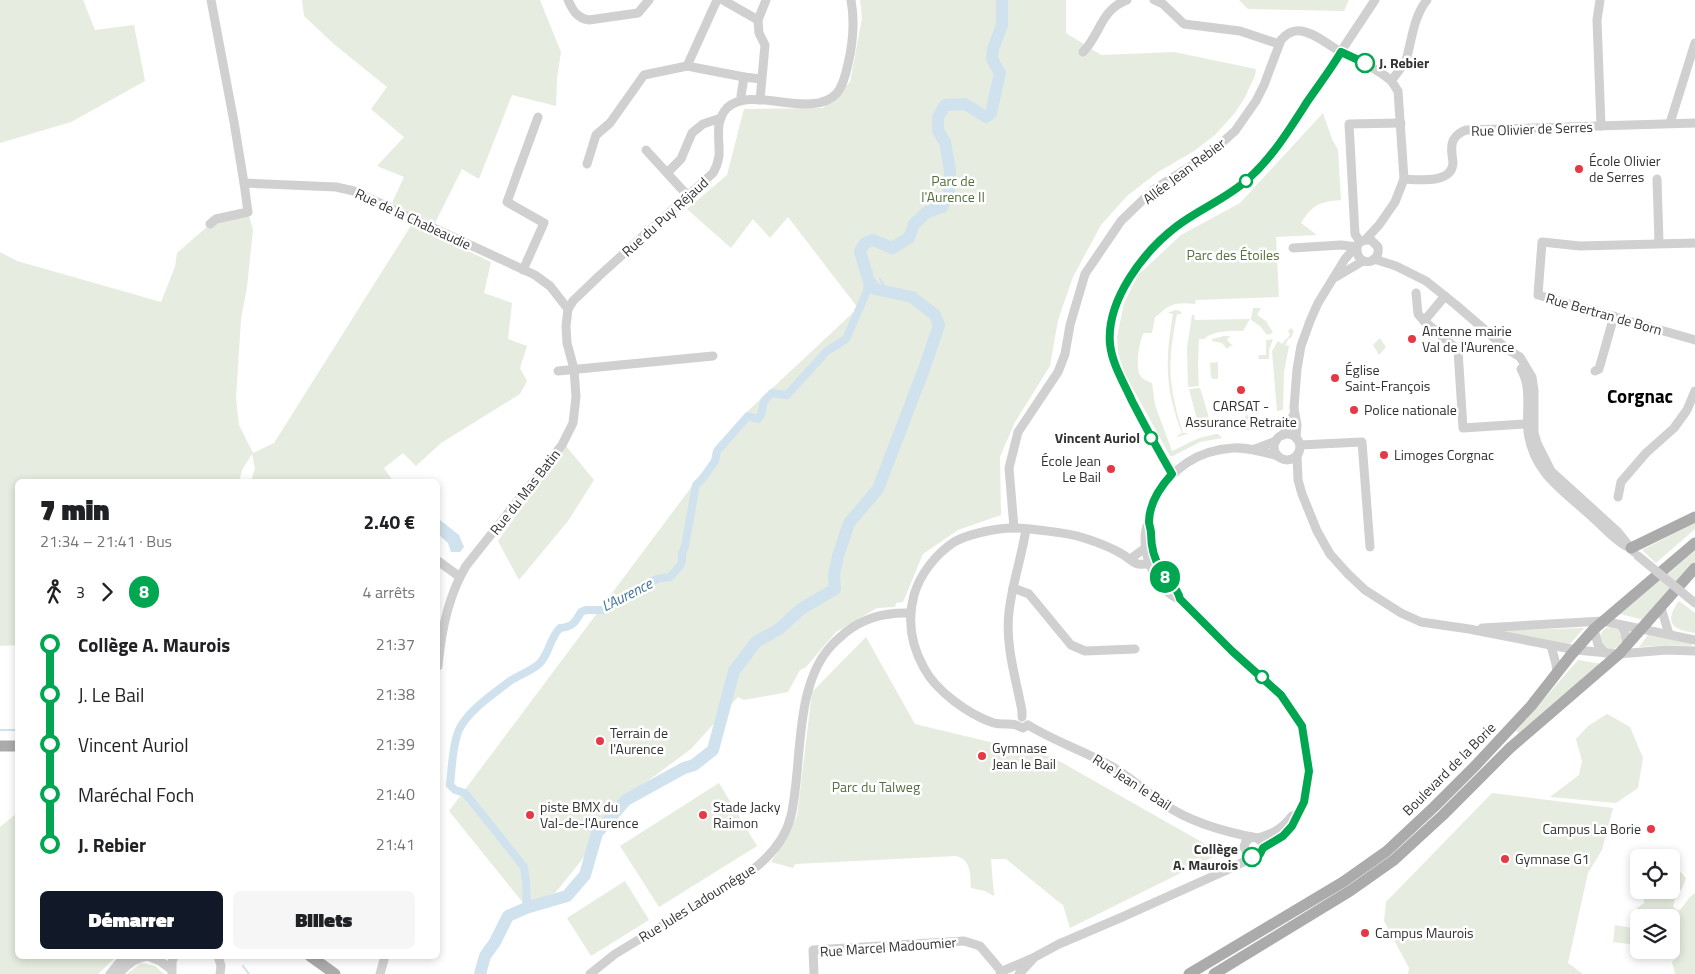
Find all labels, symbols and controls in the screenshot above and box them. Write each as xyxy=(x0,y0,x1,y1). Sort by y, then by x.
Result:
place label: J. Rebier xyxy=(1379,52,1429,73)
marker: J. Rebier xyxy=(1355,53,1375,73)
street label: Rue Olivier de Serres xyxy=(1471,116,1593,141)
street label: Allée Jean Rebier xyxy=(1138,132,1230,209)
place label: École Olivier de Serres xyxy=(1589,150,1661,187)
marker: École Olivier de Serres xyxy=(1573,163,1585,175)
park label: Parc de l'Aurence II xyxy=(921,170,985,207)
street label: Rue du Puy Réjaud xyxy=(617,172,713,261)
unlabelled marker xyxy=(1239,174,1253,188)
street label: Rue de la Chabeaudie xyxy=(352,182,475,255)
park label: Parc des Étoiles xyxy=(1186,244,1280,265)
street label: Rue Bertran de Born xyxy=(1544,287,1665,340)
place label: Antenne mairie Val de l'Aurence xyxy=(1422,320,1514,357)
marker: Antenne mairie Val de l'Aurence xyxy=(1406,333,1418,345)
place label: Église Saint-François xyxy=(1345,359,1430,396)
marker: Église Saint-François xyxy=(1329,372,1341,384)
district label: Corgnac xyxy=(1607,381,1673,410)
marker: CARSAT - Assurance Retraite xyxy=(1235,384,1247,396)
place label: CARSAT - Assurance Retraite xyxy=(1185,395,1297,432)
place label: Police nationale xyxy=(1364,399,1457,420)
marker: Police nationale xyxy=(1348,404,1360,416)
place label: Vincent Auriol xyxy=(1055,427,1140,448)
marker: Vincent Auriol xyxy=(1144,431,1158,445)
street label: Rue du Mas Batin xyxy=(484,444,565,539)
place label: Limoges Corgnac xyxy=(1394,444,1494,465)
marker: Limoges Corgnac xyxy=(1378,449,1390,461)
place label: École Jean Le Bail xyxy=(1041,450,1101,487)
marker: École Jean Le Bail xyxy=(1105,463,1117,475)
text: 7 min xyxy=(40,488,110,531)
text: 2.40 € xyxy=(363,507,415,536)
text: 21:34 – 21:41 · Bus xyxy=(40,529,172,553)
line badge: 8 xyxy=(1149,561,1181,593)
text: 8 xyxy=(1160,563,1170,590)
water label: L'Aurence xyxy=(597,571,657,617)
icon: walk xyxy=(40,578,68,606)
icon: forward xyxy=(93,578,121,606)
text: 8 xyxy=(139,578,149,605)
text: 3 xyxy=(76,580,85,604)
text: 4 arrêts xyxy=(363,580,415,604)
text: Collège A. Maurois xyxy=(78,630,230,659)
text: 21:37 xyxy=(376,632,415,656)
unlabelled marker xyxy=(1255,670,1269,684)
text: J. Le Bail xyxy=(78,680,144,709)
text: 21:38 xyxy=(376,682,415,706)
street label: Boulevard de la Borie xyxy=(1397,717,1500,820)
place label: Terrain de l'Aurence xyxy=(610,722,668,759)
text: Vincent Auriol xyxy=(78,730,189,759)
text: 21:39 xyxy=(376,732,415,756)
marker: Terrain de l'Aurence xyxy=(594,735,606,747)
place label: Gymnase Jean le Bail xyxy=(992,737,1056,774)
street label: Rue Jean le Bail xyxy=(1089,748,1176,815)
marker: Gymnase Jean le Bail xyxy=(976,750,988,762)
park label: Parc du Talweg xyxy=(832,776,920,797)
text: Maréchal Foch xyxy=(78,780,194,809)
text: 21:40 xyxy=(376,782,415,806)
place label: piste BMX du Val-de-l'Aurence xyxy=(540,796,638,833)
place label: Stade Jacky Raimon xyxy=(713,796,781,833)
marker: piste BMX du Val-de-l'Aurence xyxy=(524,809,536,821)
marker: Stade Jacky Raimon xyxy=(697,809,709,821)
place label: Campus La Borie xyxy=(1542,818,1641,839)
marker: Campus La Borie xyxy=(1645,823,1657,835)
text: J. Rebier xyxy=(78,830,146,859)
text: 21:41 xyxy=(376,832,415,856)
place label: Collège A. Maurois xyxy=(1173,838,1238,875)
marker: Collège A. Maurois xyxy=(1242,847,1262,867)
place label: Gymnase G1 xyxy=(1515,848,1590,869)
map controls xyxy=(1630,849,1680,959)
button: locate xyxy=(1630,849,1680,899)
marker: Gymnase G1 xyxy=(1499,853,1511,865)
street label: Rue Jules Ladoumégue xyxy=(634,858,759,947)
button: Démarrer xyxy=(40,891,223,949)
button: Billets xyxy=(233,891,415,949)
button: layers xyxy=(1630,909,1680,959)
place label: Campus Maurois xyxy=(1375,922,1474,943)
marker: Campus Maurois xyxy=(1359,927,1371,939)
street label: Rue Marcel Madoumier xyxy=(819,931,957,962)

